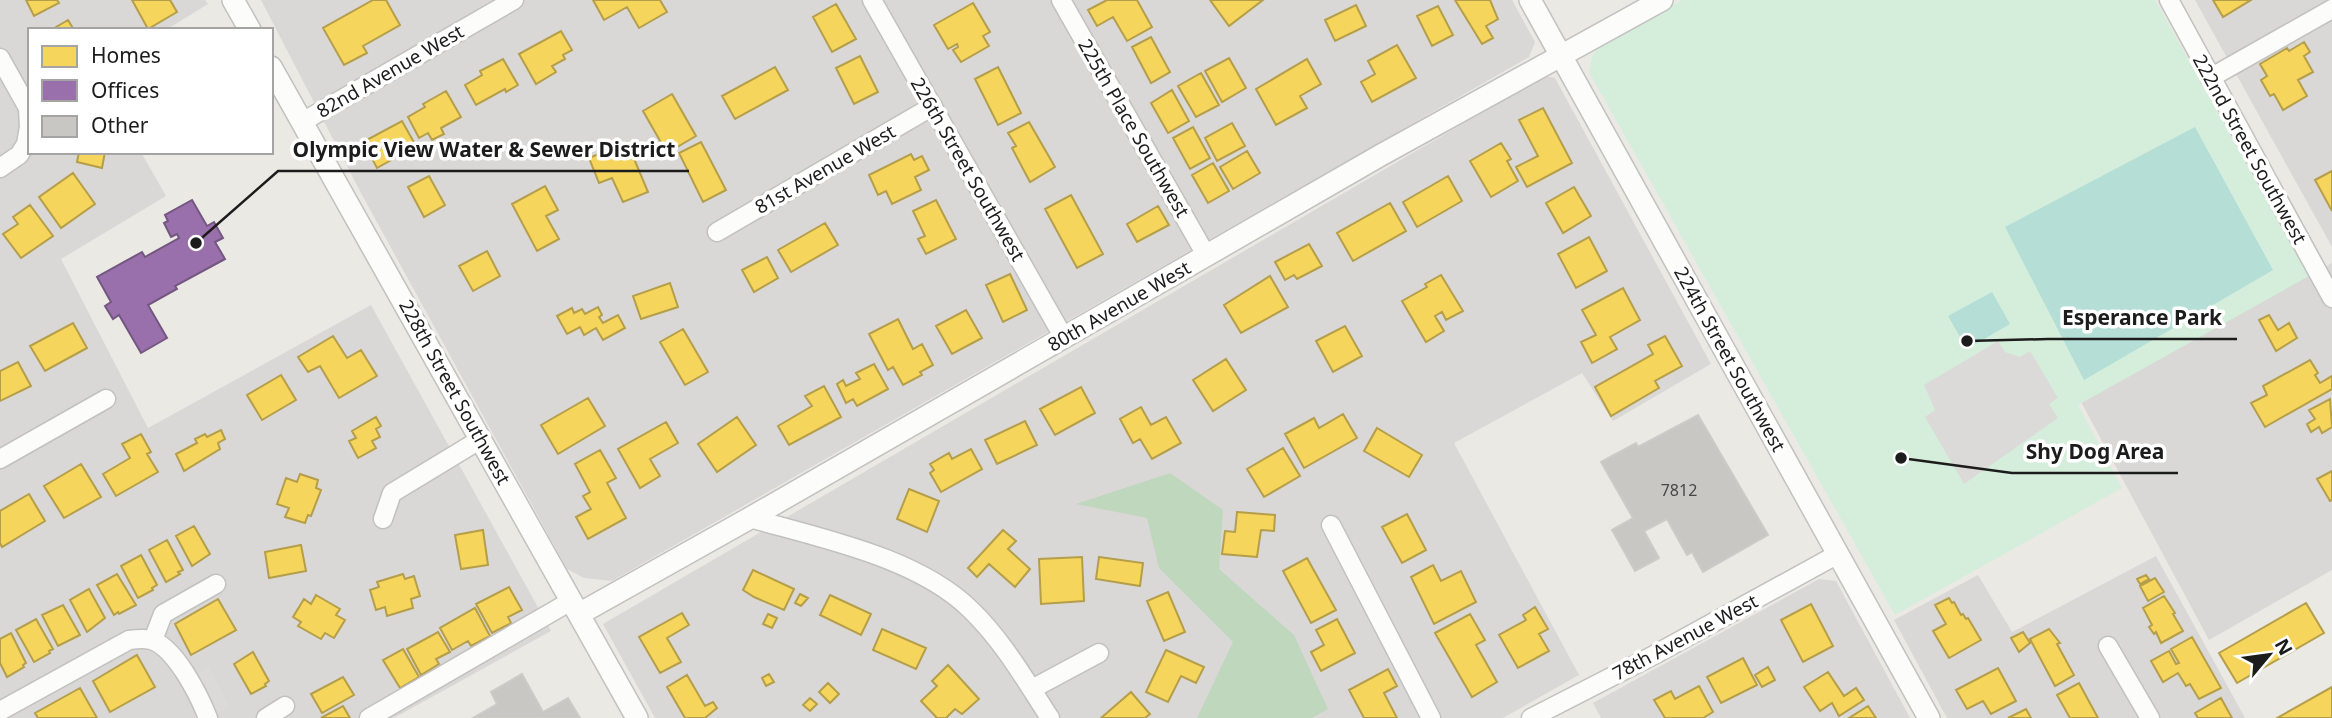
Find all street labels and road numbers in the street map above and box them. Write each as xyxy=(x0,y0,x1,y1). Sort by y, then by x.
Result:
street label: 82nd Avenue West xyxy=(312,18,468,124)
street label: 225th Place Southwest xyxy=(1072,34,1196,222)
street label: 222nd Street Southwest xyxy=(2187,50,2313,248)
street label: 226th Street Southwest xyxy=(905,72,1031,266)
street label: 81st Avenue West xyxy=(750,118,900,220)
street label: 80th Avenue West xyxy=(1043,254,1195,357)
street label: 224th Street Southwest xyxy=(1668,262,1792,456)
street label: 228th Street Southwest xyxy=(393,295,517,489)
street label: 78th Avenue West xyxy=(1608,588,1762,686)

